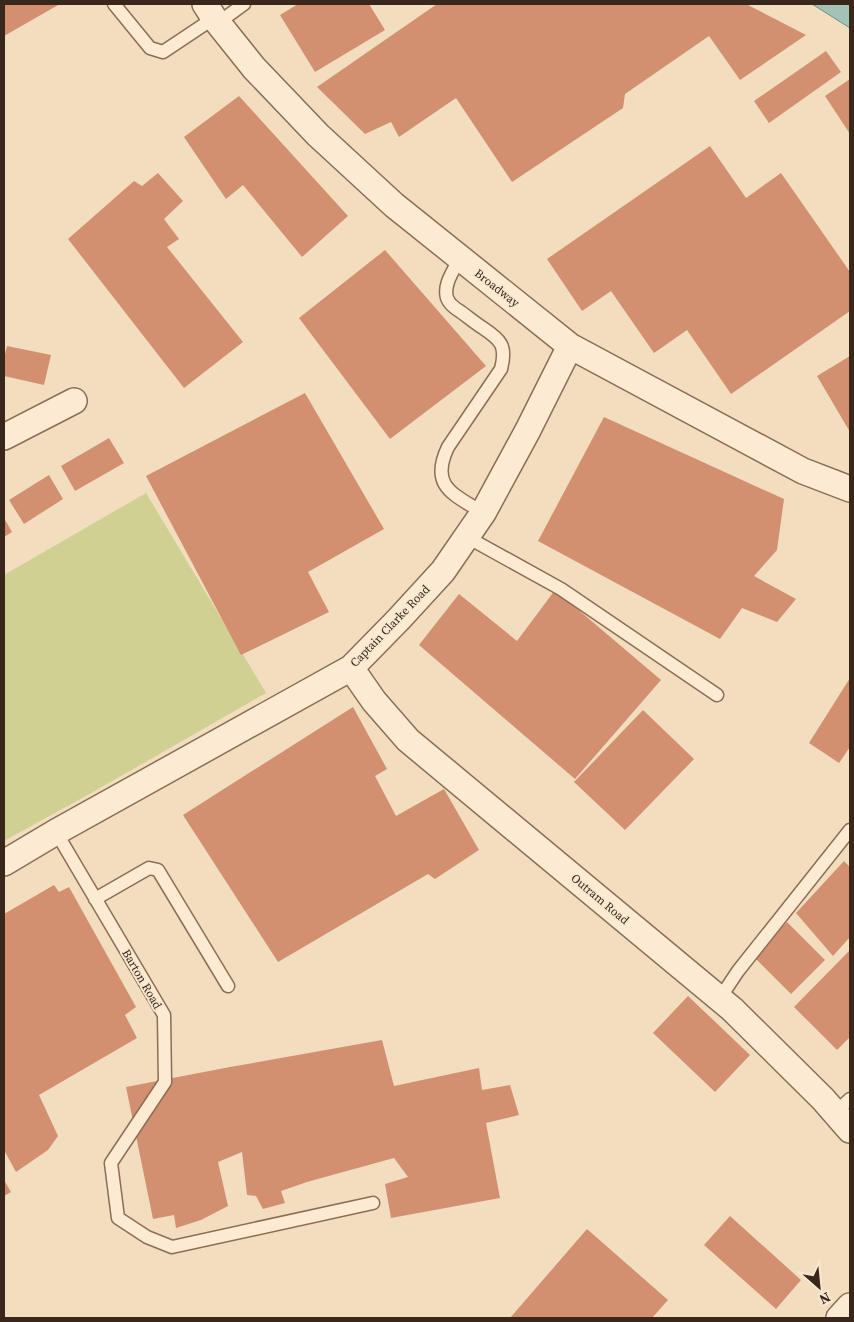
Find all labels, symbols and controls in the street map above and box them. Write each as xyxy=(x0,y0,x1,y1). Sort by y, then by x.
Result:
street label: Broadway xyxy=(471,265,523,311)
street label: Captain Clarke Road xyxy=(347,581,434,671)
street label: Outram Road xyxy=(568,870,633,928)
street label: Barton Road xyxy=(118,946,166,1012)
north arrow xyxy=(794,1262,844,1312)
text: N xyxy=(816,1287,834,1310)

